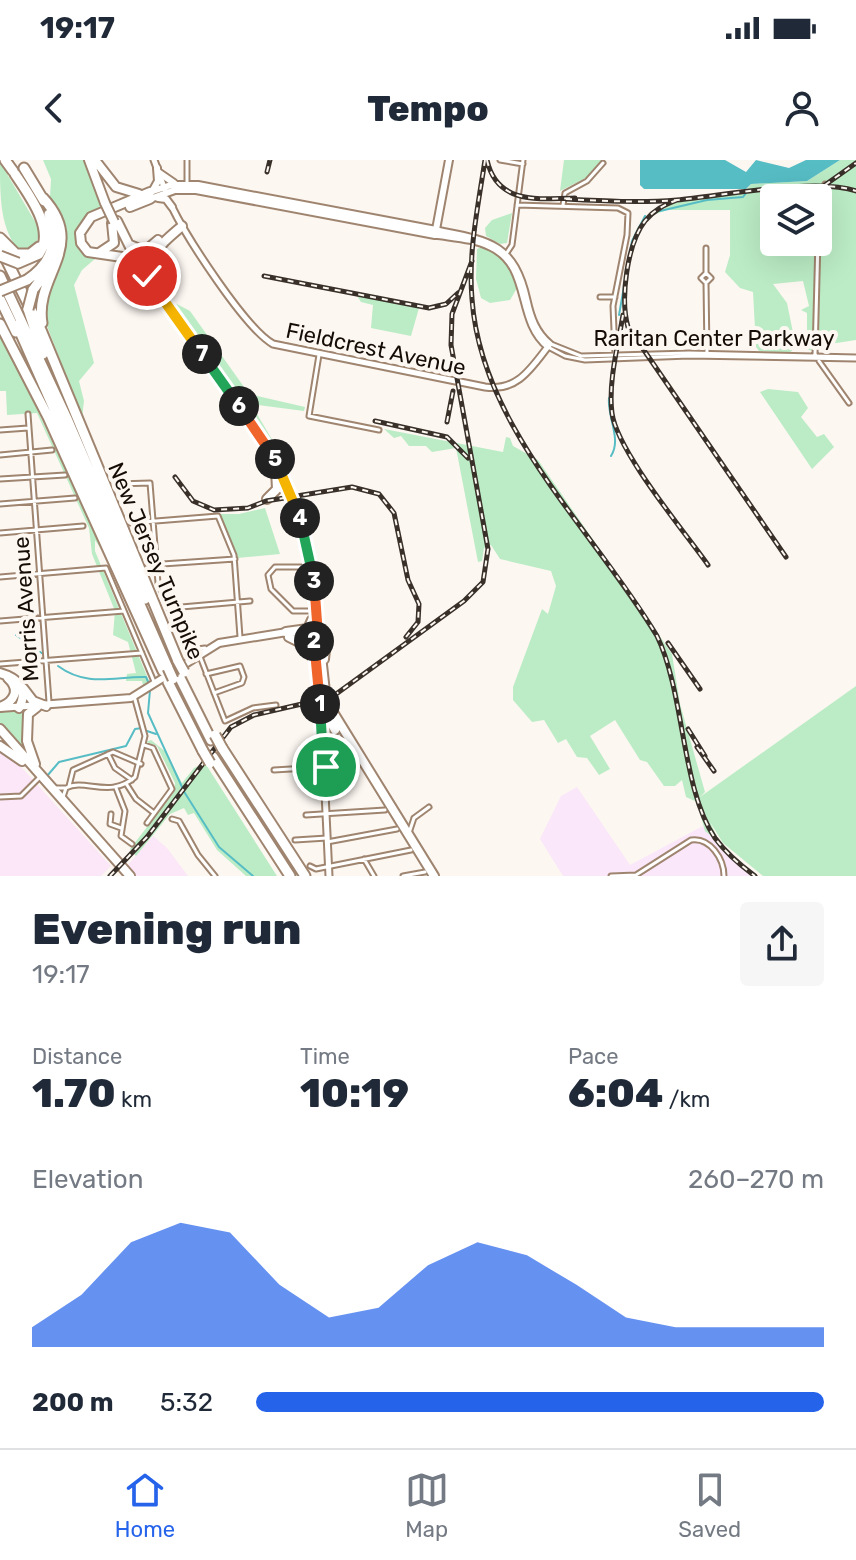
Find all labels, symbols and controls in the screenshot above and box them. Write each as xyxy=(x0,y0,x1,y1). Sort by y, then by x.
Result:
text: 19:17 xyxy=(40,10,115,46)
icon: back xyxy=(32,86,76,130)
icon: person xyxy=(780,86,824,130)
text: Tempo xyxy=(367,87,489,130)
map controls xyxy=(760,184,832,256)
button: layers xyxy=(760,184,832,256)
pin xyxy=(113,242,181,310)
icon: check xyxy=(125,254,169,298)
street label: Fieldcrest Avenue xyxy=(284,317,468,381)
street label: Raritan Center Parkway xyxy=(593,325,835,352)
pin: 7 xyxy=(182,334,222,374)
text: 7 xyxy=(196,340,208,367)
pin: 6 xyxy=(219,386,259,426)
text: 6 xyxy=(232,392,246,419)
pin: 5 xyxy=(255,439,295,479)
text: 5 xyxy=(268,445,282,472)
street label: New Jersey Turnpike xyxy=(102,458,210,664)
pin: 4 xyxy=(280,498,320,538)
text: 4 xyxy=(292,504,308,531)
street label: Morris Avenue xyxy=(7,536,45,682)
pin: 3 xyxy=(294,561,334,601)
text: 3 xyxy=(307,567,321,594)
pin: 2 xyxy=(294,621,334,661)
text: 2 xyxy=(307,627,321,654)
pin: 1 xyxy=(300,684,340,724)
text: 1 xyxy=(315,690,325,717)
pin xyxy=(292,733,360,801)
icon: arrive xyxy=(304,745,348,789)
button: share xyxy=(740,902,824,986)
text: Evening run xyxy=(32,903,301,955)
text: 19:17 xyxy=(32,959,90,990)
text: Distance xyxy=(32,1043,122,1070)
text: Time xyxy=(300,1043,350,1070)
text: Pace xyxy=(568,1043,619,1070)
text: 1.70 xyxy=(32,1070,116,1117)
text: 10:19 xyxy=(300,1070,409,1117)
text: 6:04 xyxy=(568,1070,663,1117)
text: km xyxy=(116,1086,152,1113)
text: /km xyxy=(663,1086,710,1113)
text: Elevation xyxy=(32,1164,143,1195)
text: 260–270 m xyxy=(688,1164,824,1195)
text: 200 m xyxy=(32,1387,114,1418)
text: 5:32 xyxy=(160,1387,213,1418)
tab: Home xyxy=(115,1468,175,1543)
tab: Map xyxy=(405,1468,449,1543)
tab: Saved xyxy=(678,1468,741,1543)

